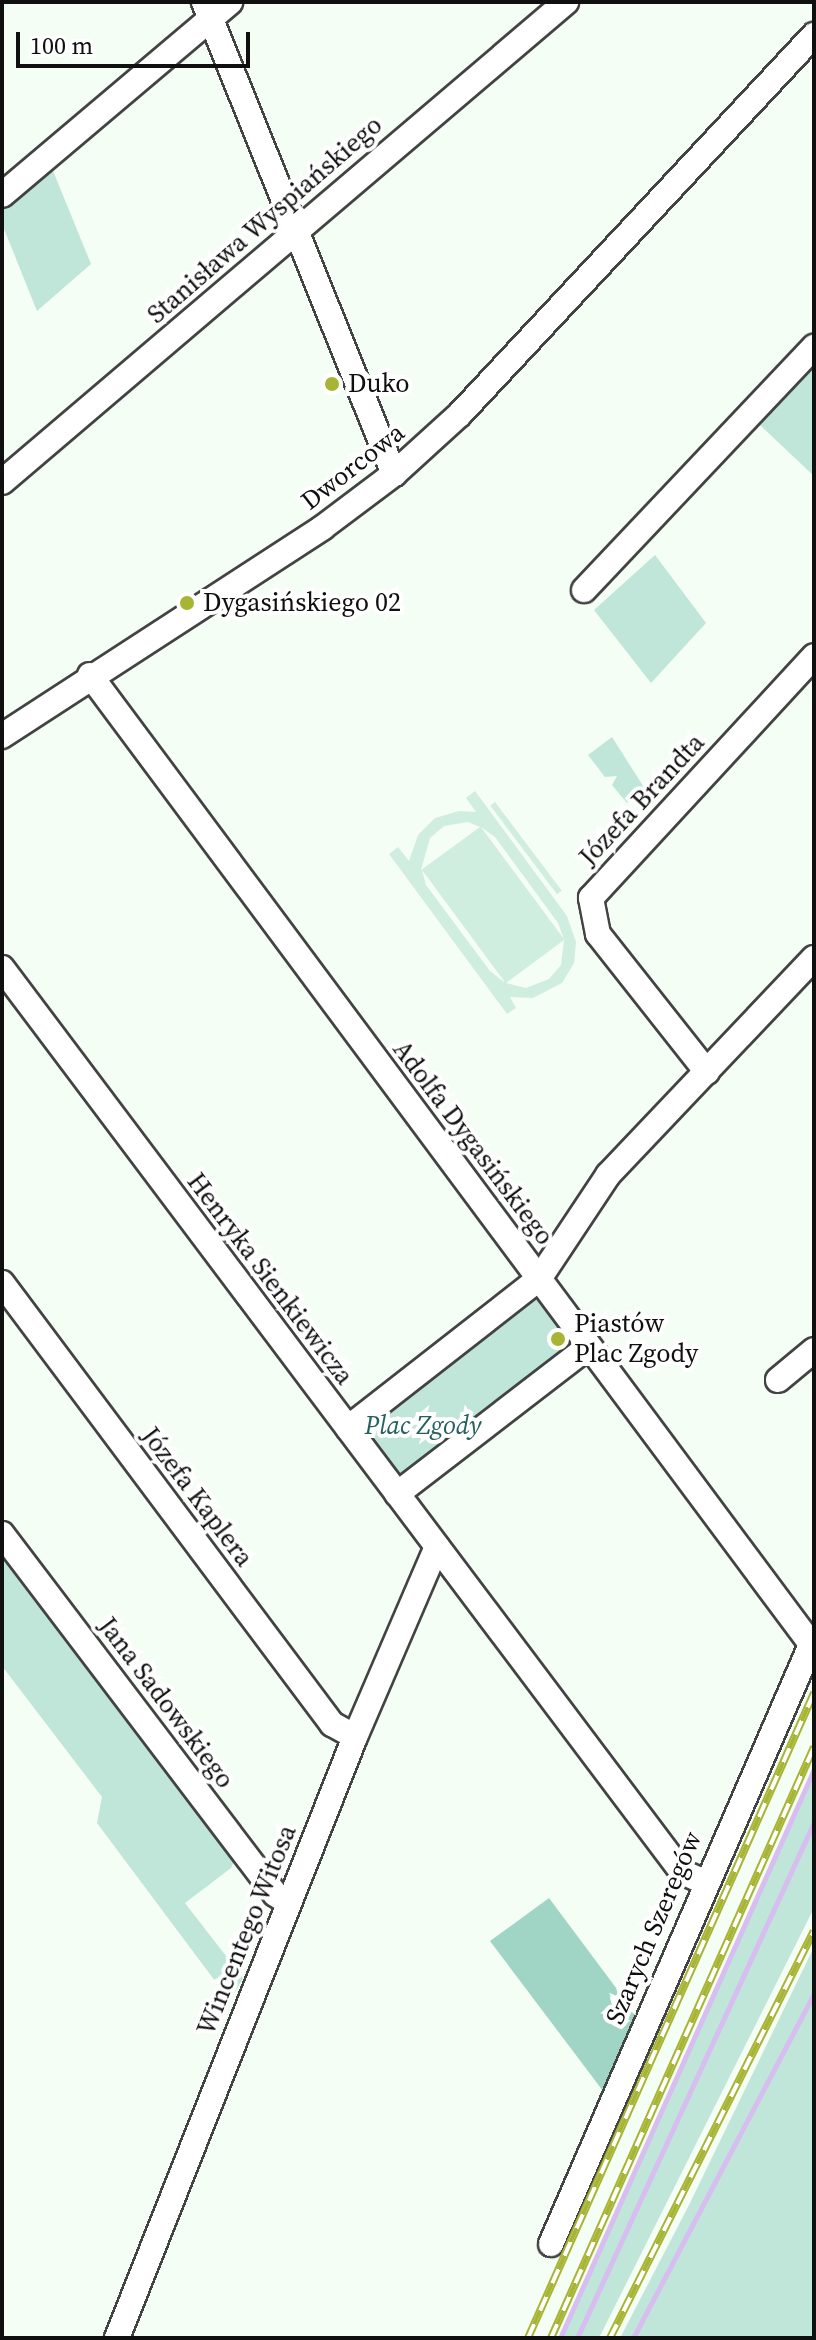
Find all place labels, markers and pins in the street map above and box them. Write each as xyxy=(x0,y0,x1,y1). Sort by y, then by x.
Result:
place label: Duko xyxy=(348,368,410,400)
marker: Duko xyxy=(323,375,341,393)
place label: Dygasińskiego 02 xyxy=(203,587,401,619)
marker: Dygasińskiego 02 xyxy=(178,594,196,612)
place label: Piastów Plac Zgody xyxy=(574,1308,698,1370)
marker: Piastów Plac Zgody xyxy=(549,1330,567,1348)

